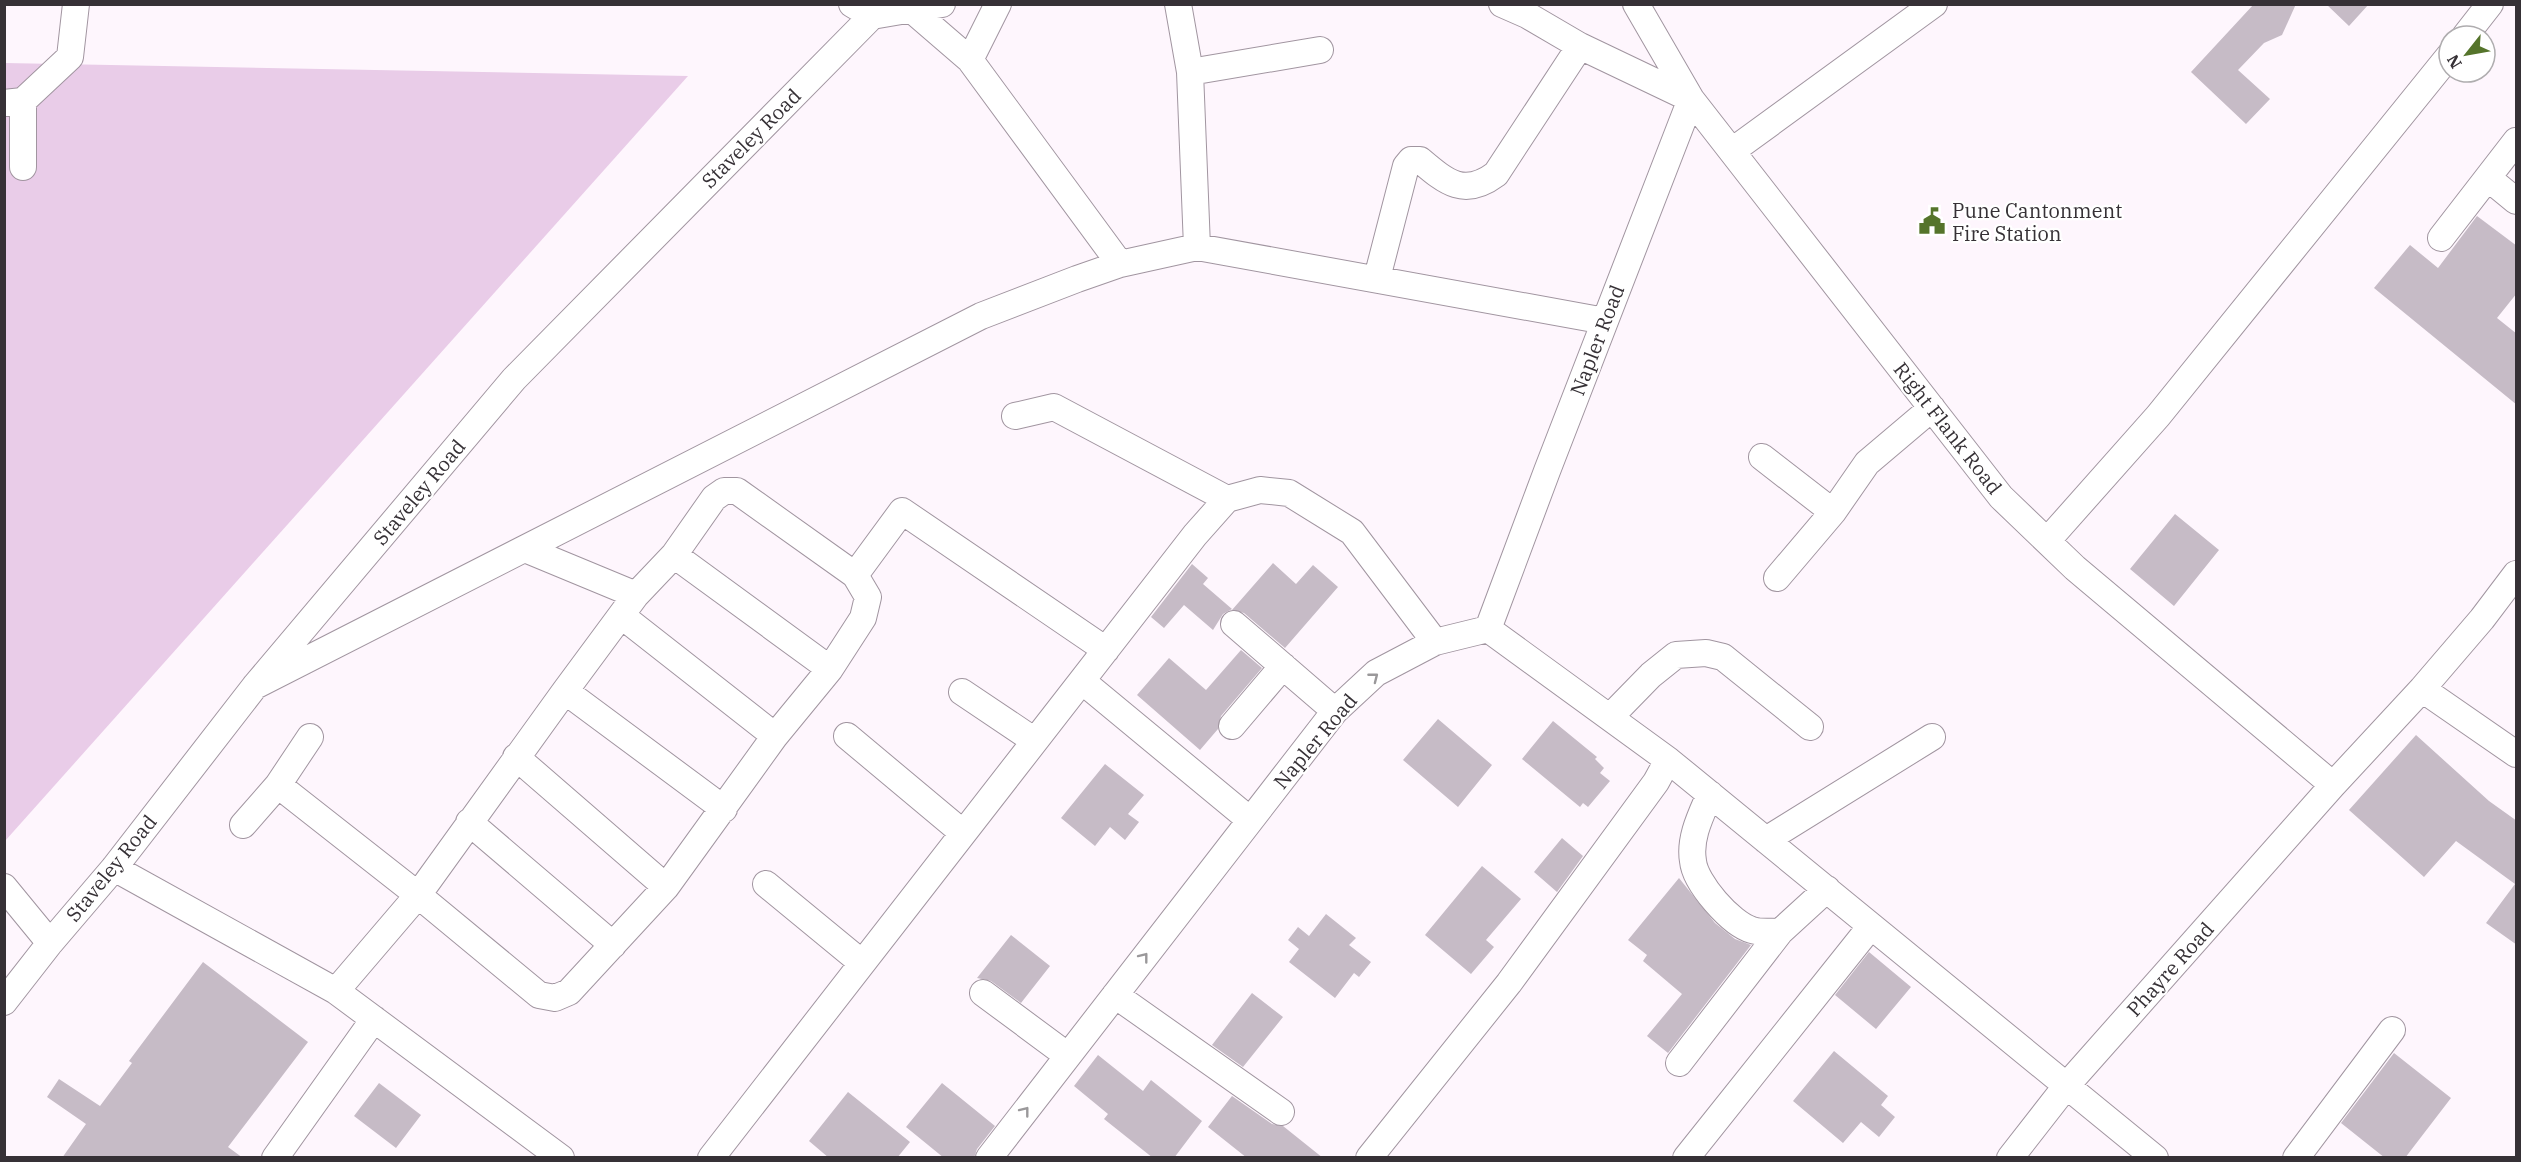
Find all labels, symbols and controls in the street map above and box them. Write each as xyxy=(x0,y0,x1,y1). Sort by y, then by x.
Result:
north arrow xyxy=(2437,24,2497,84)
text: N xyxy=(2442,51,2466,72)
street label: Staveley Road xyxy=(695,82,807,194)
place label: Pune Cantonment Fire Station xyxy=(1952,197,2122,247)
public building icon: Pune Cantonment Fire Station xyxy=(1917,206,1947,236)
street label: Napler Road xyxy=(1564,281,1630,399)
street label: Right Flank Road xyxy=(1888,356,2008,500)
street label: Staveley Road xyxy=(367,433,471,551)
one-way arrow xyxy=(1367,673,1378,684)
street label: Napler Road xyxy=(1267,688,1363,794)
street label: Staveley Road xyxy=(59,809,163,927)
street label: Phayre Road xyxy=(2120,916,2220,1022)
one-way arrow xyxy=(1137,953,1148,964)
one-way arrow xyxy=(1018,1107,1029,1118)

